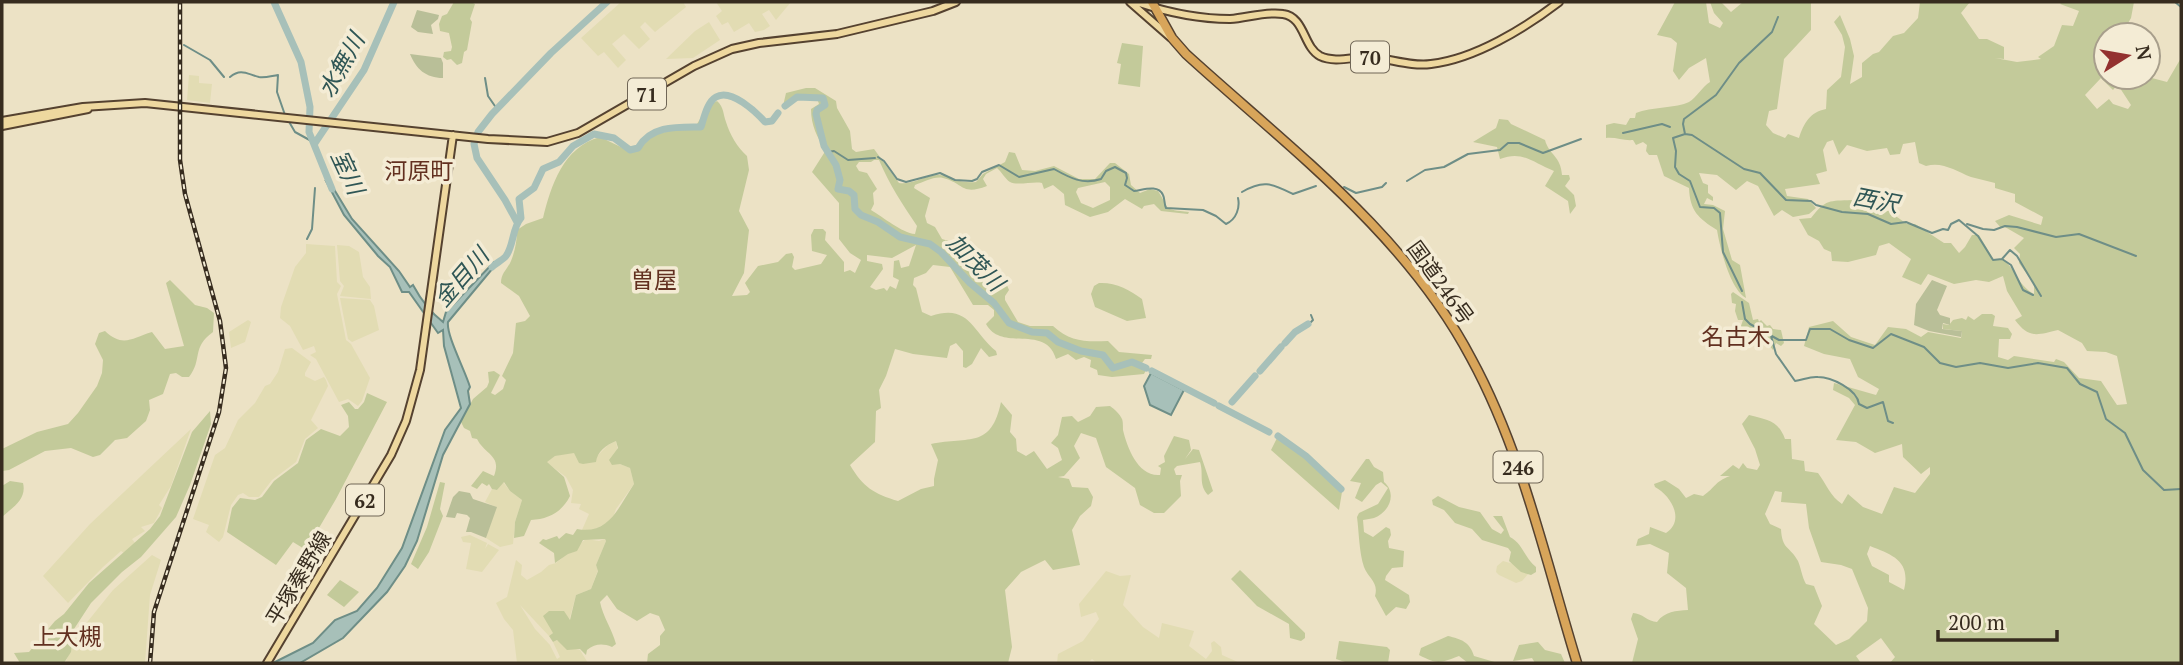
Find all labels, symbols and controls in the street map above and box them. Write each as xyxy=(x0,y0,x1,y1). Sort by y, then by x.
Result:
north arrow xyxy=(2092,21,2162,91)
water label: 水無川 xyxy=(311,25,373,103)
road number: 70 xyxy=(1351,41,1389,72)
text: N xyxy=(2131,43,2158,63)
road number: 71 xyxy=(628,78,666,110)
water label: 室川 xyxy=(324,145,373,202)
district label: 河原町 xyxy=(385,155,454,186)
water label: 西沢 xyxy=(1850,180,1904,220)
water label: 加茂川 xyxy=(941,227,1013,299)
street label: 国道246号 xyxy=(1401,235,1481,329)
water label: 金目川 xyxy=(427,239,497,313)
district label: 曽屋 xyxy=(631,264,677,295)
district label: 名古木 xyxy=(1702,321,1771,352)
road number: 246 xyxy=(1494,452,1542,482)
road number: 62 xyxy=(346,485,384,516)
street label: 平塚秦野線 xyxy=(259,526,337,630)
scale bar xyxy=(1938,598,2057,642)
text: 200 m xyxy=(1948,608,2005,636)
district label: 上大槻 xyxy=(33,621,102,652)

